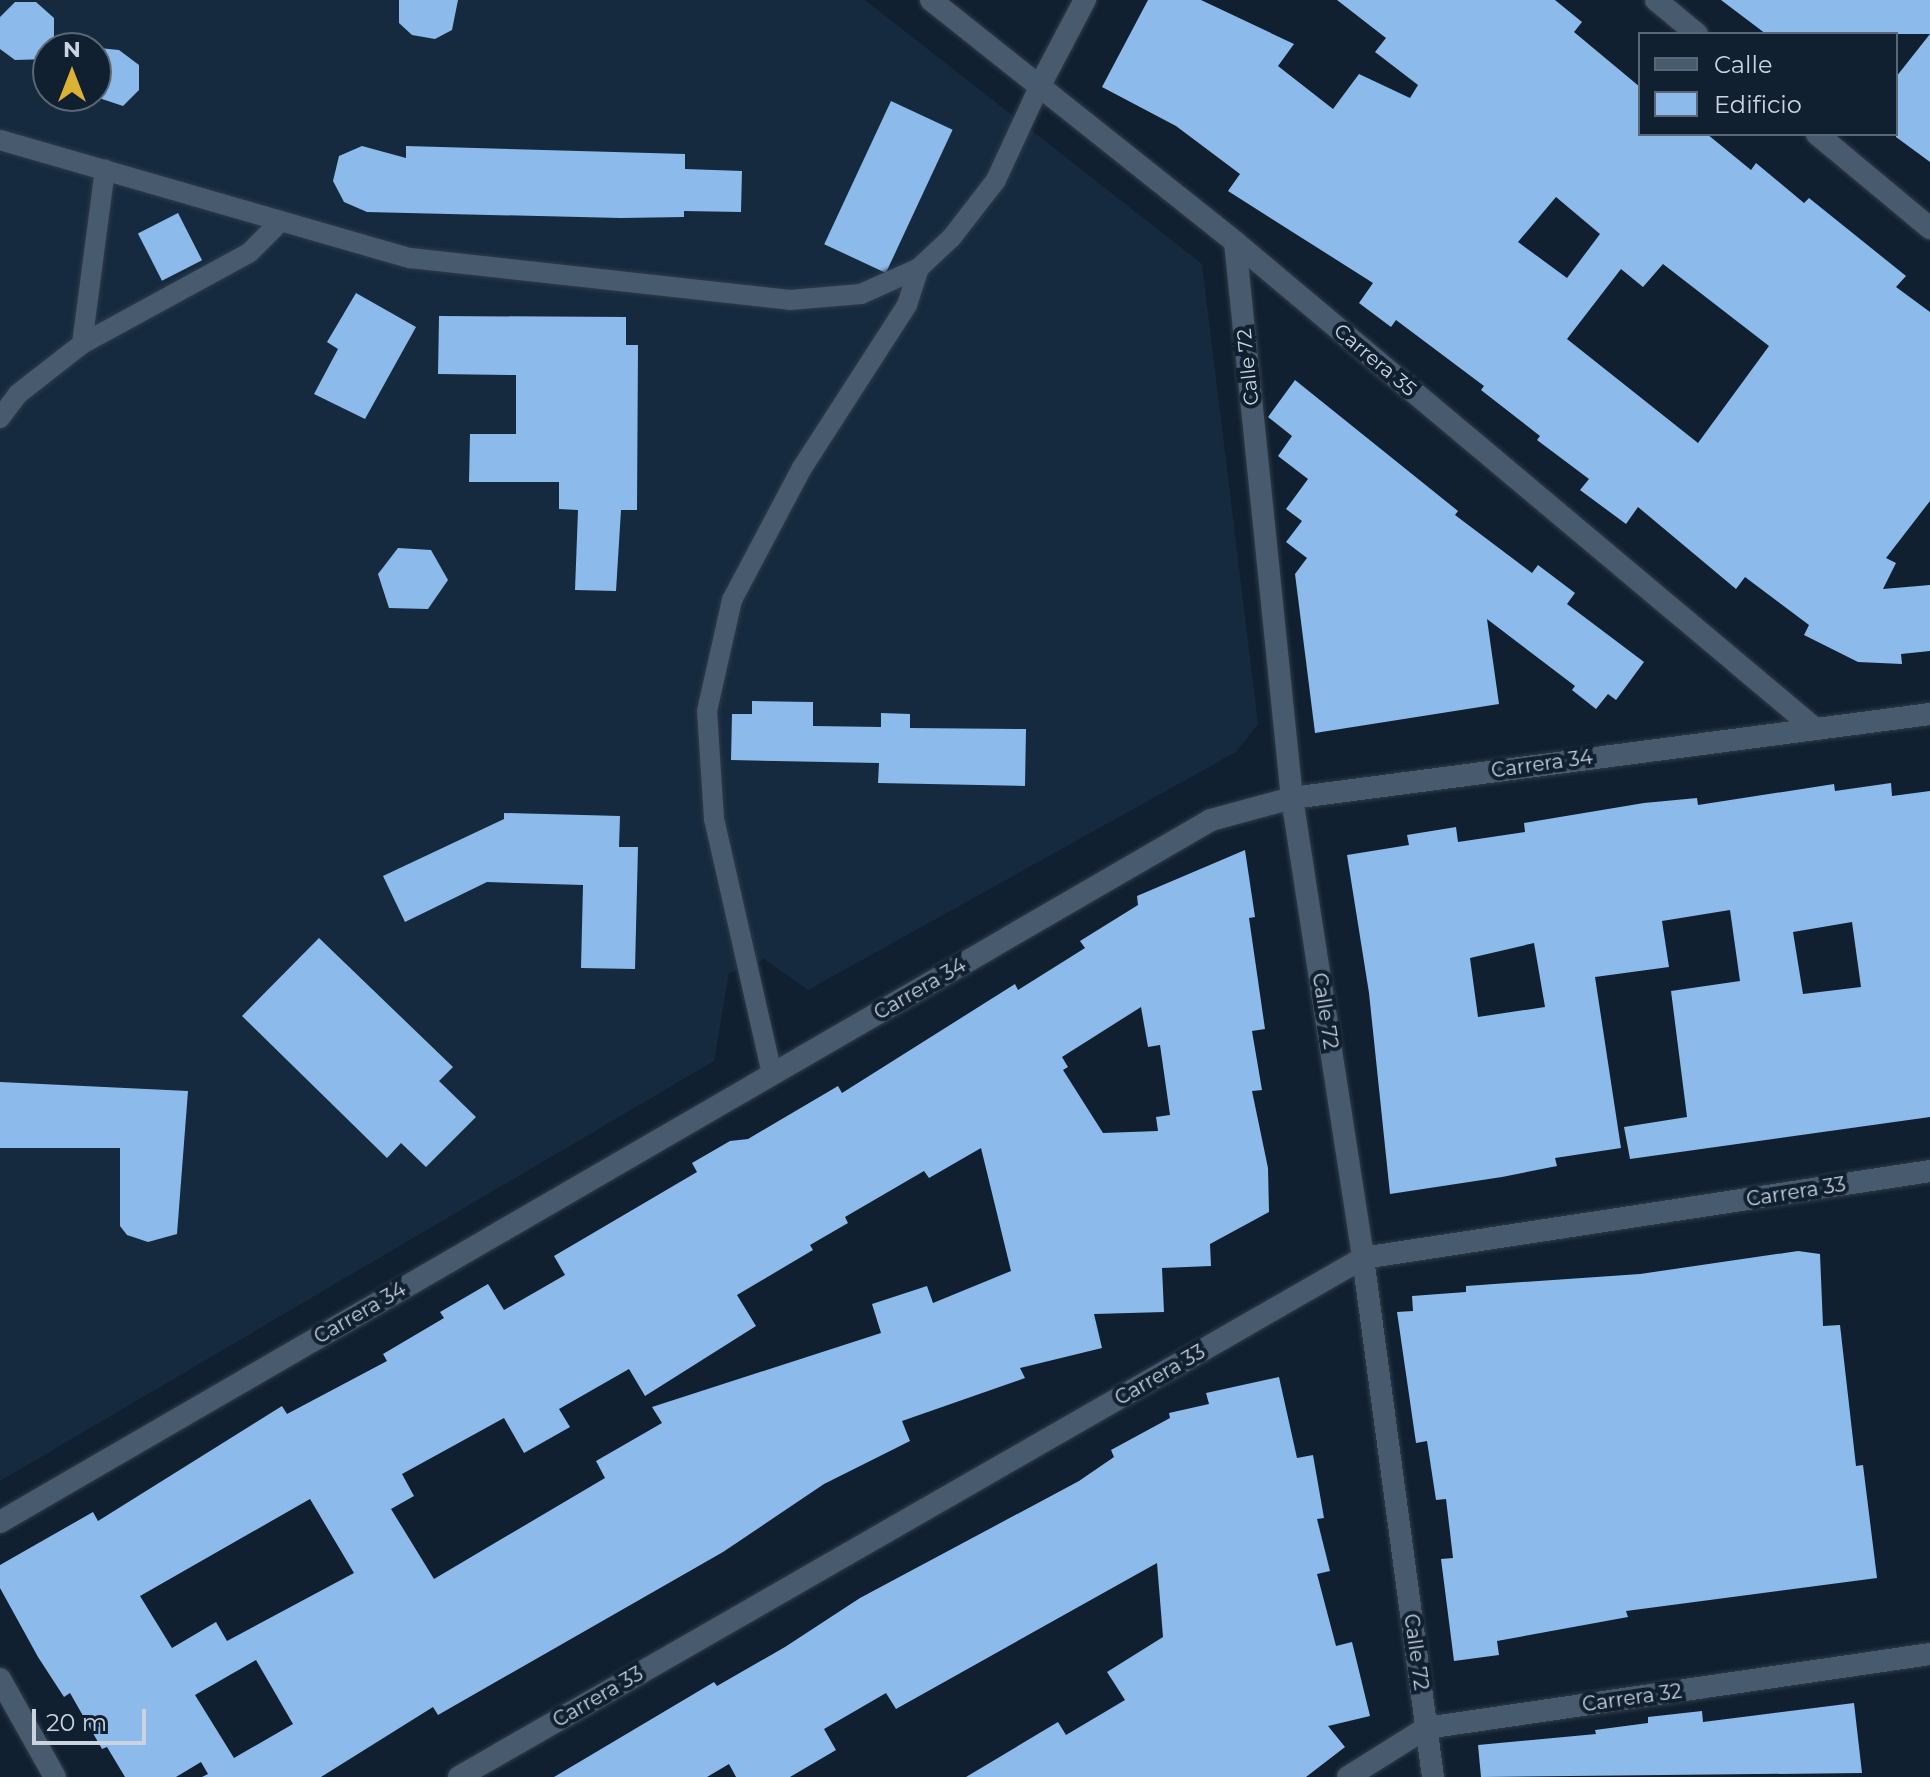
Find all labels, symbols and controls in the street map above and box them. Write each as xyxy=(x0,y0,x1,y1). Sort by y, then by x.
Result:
north arrow xyxy=(32,32,112,112)
legend xyxy=(1638,32,1898,136)
text: N xyxy=(63,36,81,63)
text: Calle xyxy=(1714,50,1772,79)
text: Edificio xyxy=(1714,90,1802,119)
street label: Carrera 35 xyxy=(1329,319,1421,401)
street label: Calle 72 xyxy=(1232,327,1264,407)
street label: Carrera 34 xyxy=(1490,745,1594,783)
street label: Carrera 34 xyxy=(870,953,970,1025)
street label: Calle 72 xyxy=(1307,971,1343,1051)
street label: Carrera 33 xyxy=(1745,1172,1847,1212)
street label: Carrera 34 xyxy=(310,1277,410,1349)
street label: Carrera 33 xyxy=(1111,1340,1209,1410)
street label: Calle 72 xyxy=(1399,1612,1433,1692)
street label: Carrera 33 xyxy=(549,1662,647,1732)
street label: Carrera 32 xyxy=(1581,1679,1683,1717)
scale bar xyxy=(36,1693,150,1743)
text: 20 m xyxy=(46,1708,107,1737)

